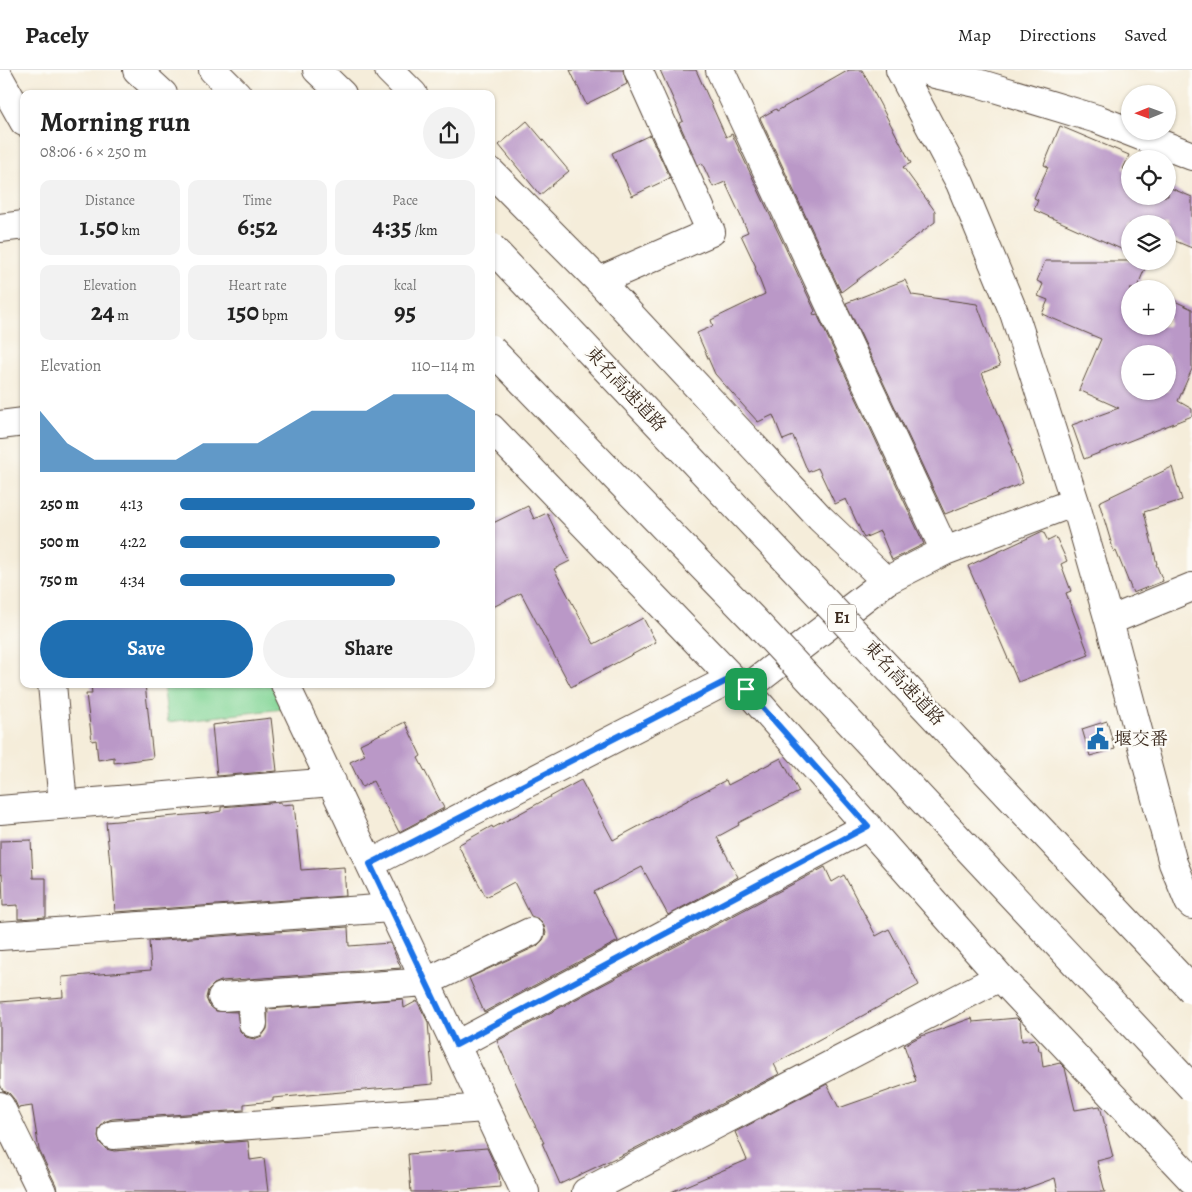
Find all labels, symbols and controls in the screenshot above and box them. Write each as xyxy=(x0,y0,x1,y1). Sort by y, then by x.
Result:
text: Pacely xyxy=(25,19,88,51)
text: Map xyxy=(958,23,991,47)
text: Directions xyxy=(1019,23,1096,47)
text: Saved xyxy=(1124,23,1167,47)
north arrow xyxy=(1121,85,1176,140)
map controls xyxy=(1121,85,1176,400)
text: Morning run xyxy=(40,103,190,141)
button: share xyxy=(423,107,475,159)
text: 08:06 · 6 × 250 m xyxy=(40,141,147,163)
button: locate xyxy=(1121,150,1176,205)
text: Distance xyxy=(85,191,135,210)
text: Time xyxy=(243,191,272,210)
text: Pace xyxy=(392,191,418,210)
text: 1.50 xyxy=(80,210,119,244)
text: 6:52 xyxy=(237,210,278,244)
text: 4:35 xyxy=(373,210,412,244)
button: layers xyxy=(1121,215,1176,270)
text: km xyxy=(119,221,140,240)
text: /km xyxy=(412,221,438,240)
text: Elevation xyxy=(83,276,137,295)
text: Heart rate xyxy=(228,276,287,295)
text: kcal xyxy=(394,276,416,295)
button: + xyxy=(1121,280,1176,335)
text: 24 xyxy=(91,295,115,329)
text: 150 xyxy=(227,295,259,329)
text: 95 xyxy=(394,295,416,329)
text: m xyxy=(115,306,129,325)
text: bpm xyxy=(259,306,288,325)
street label: 東名高速道路 xyxy=(580,341,672,437)
button: − xyxy=(1121,345,1176,400)
text: Elevation xyxy=(40,355,101,377)
text: 110–114 m xyxy=(411,355,475,377)
text: 250 m xyxy=(40,493,79,515)
text: 4:13 xyxy=(120,493,143,515)
text: 500 m xyxy=(40,531,79,553)
text: 4:22 xyxy=(120,531,146,553)
text: 750 m xyxy=(40,569,78,591)
text: 4:34 xyxy=(120,569,145,591)
road number: E1 xyxy=(828,604,856,632)
button: Save xyxy=(40,620,253,678)
button: Share xyxy=(263,620,475,678)
street label: 東名高速道路 xyxy=(858,635,950,731)
pin xyxy=(725,668,767,710)
icon: arrive xyxy=(732,675,760,703)
public building icon: 堰交番 xyxy=(1085,726,1111,752)
place label: 堰交番 xyxy=(1114,727,1168,751)

